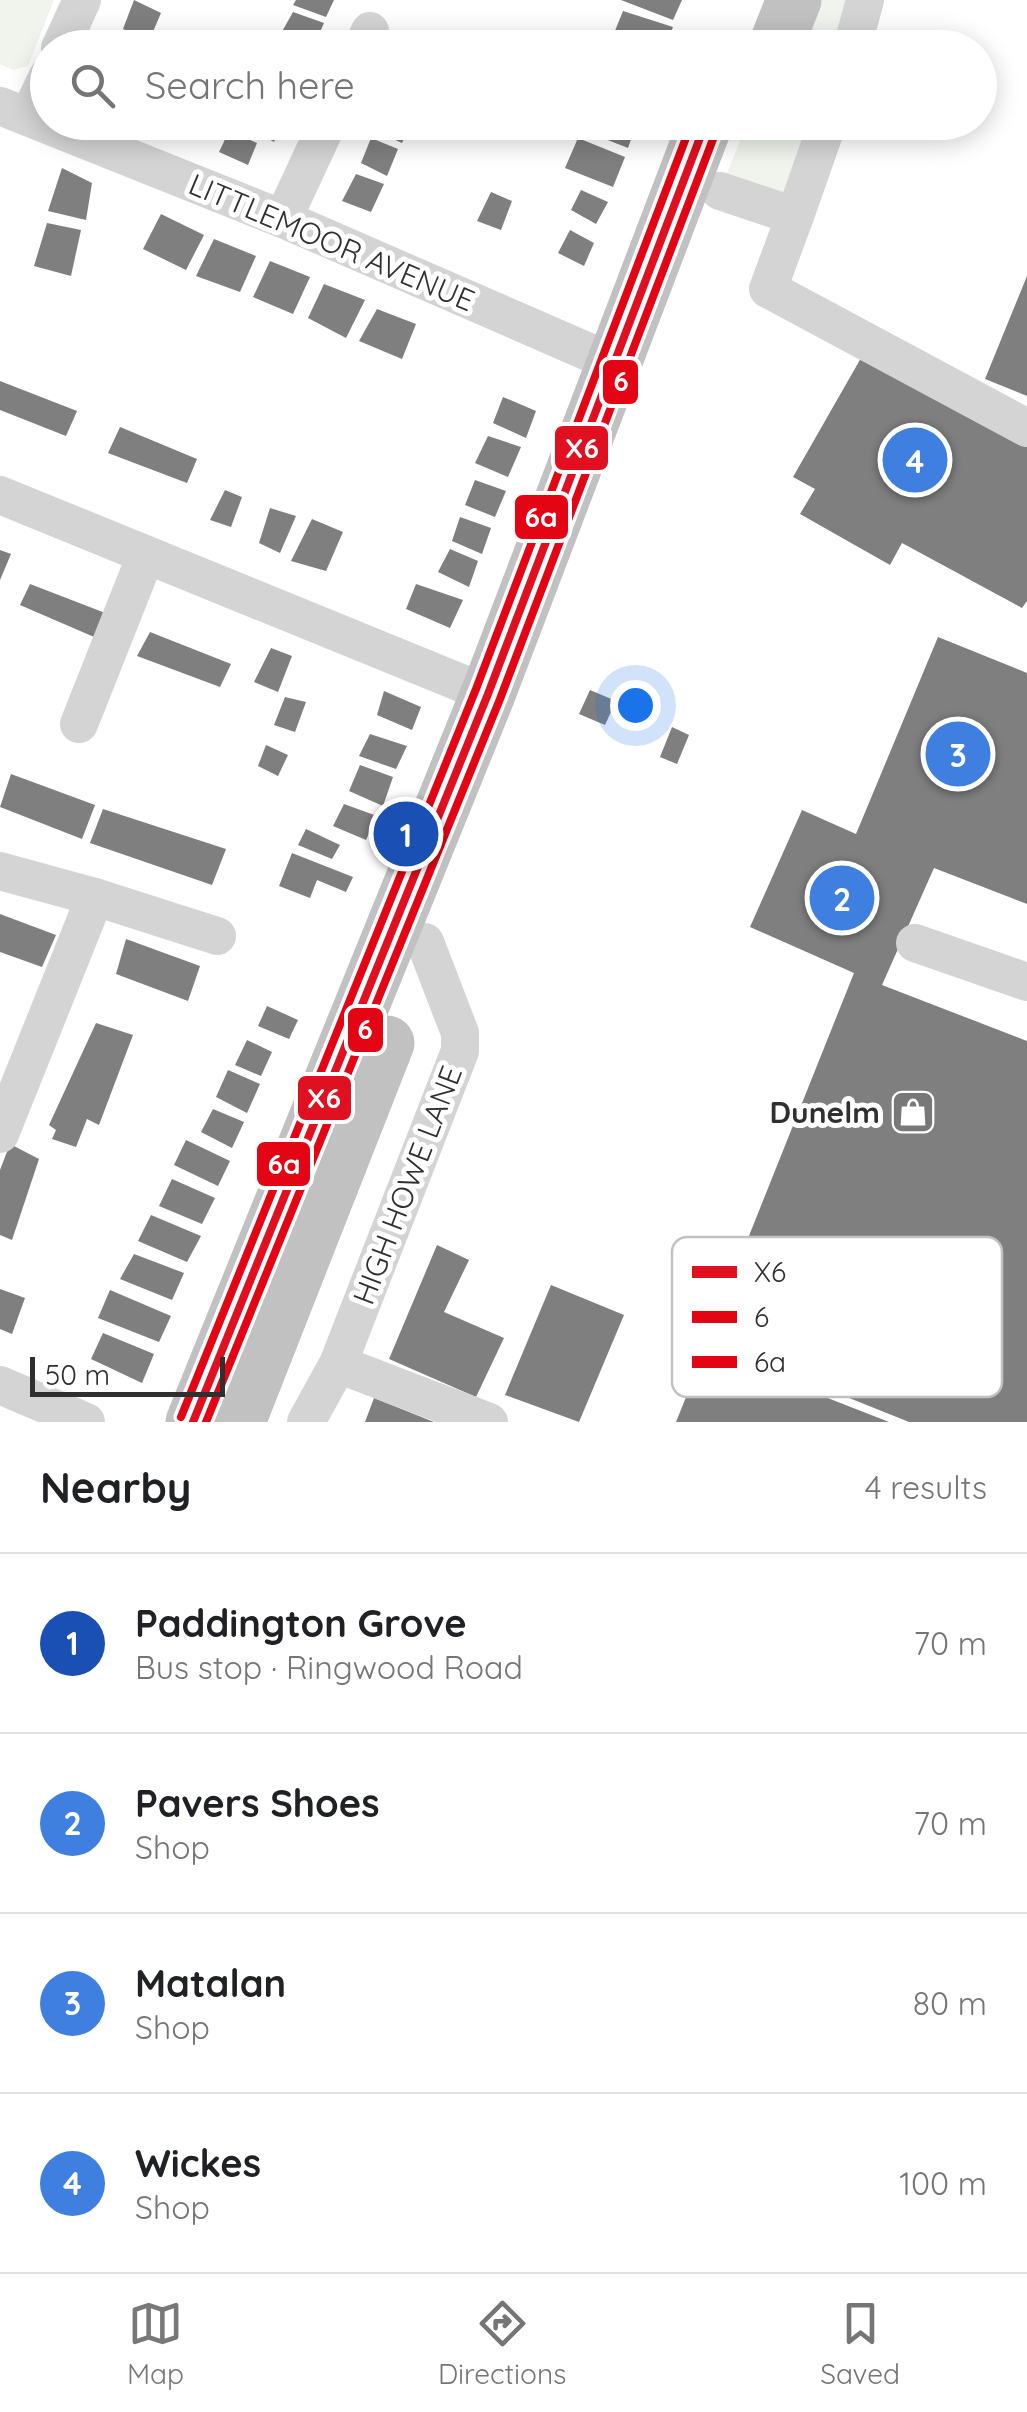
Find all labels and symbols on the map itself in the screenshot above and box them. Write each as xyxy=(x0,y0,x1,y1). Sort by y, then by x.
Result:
street label: LITTLEMOOR AVENUE xyxy=(183,165,481,319)
line badge: 6 xyxy=(601,358,640,406)
text: 6 xyxy=(613,363,629,398)
pin: 4 xyxy=(882,422,948,498)
line badge: X6 xyxy=(553,424,610,472)
text: X6 xyxy=(565,430,599,465)
line badge: 6a xyxy=(513,493,570,541)
text: 6a xyxy=(524,499,558,534)
your location xyxy=(610,680,661,731)
pin: 3 xyxy=(926,716,990,792)
pin: 1 xyxy=(374,796,438,872)
pin: 2 xyxy=(810,860,874,936)
line badge: 6 xyxy=(346,1006,385,1054)
text: 6 xyxy=(357,1011,373,1046)
street label: HIGH HOWE LANE xyxy=(344,1060,470,1310)
line badge: X6 xyxy=(296,1074,353,1122)
text: X6 xyxy=(307,1080,341,1115)
shop icon: Dunelm xyxy=(890,1089,936,1135)
place label: Dunelm xyxy=(770,1093,880,1131)
line badge: 6a xyxy=(255,1140,312,1188)
text: 6a xyxy=(267,1146,301,1181)
legend xyxy=(672,1237,1002,1397)
text: X6 xyxy=(754,1254,786,1289)
text: 6 xyxy=(754,1299,769,1334)
text: 6a xyxy=(754,1344,786,1379)
scale bar xyxy=(30,1352,225,1396)

